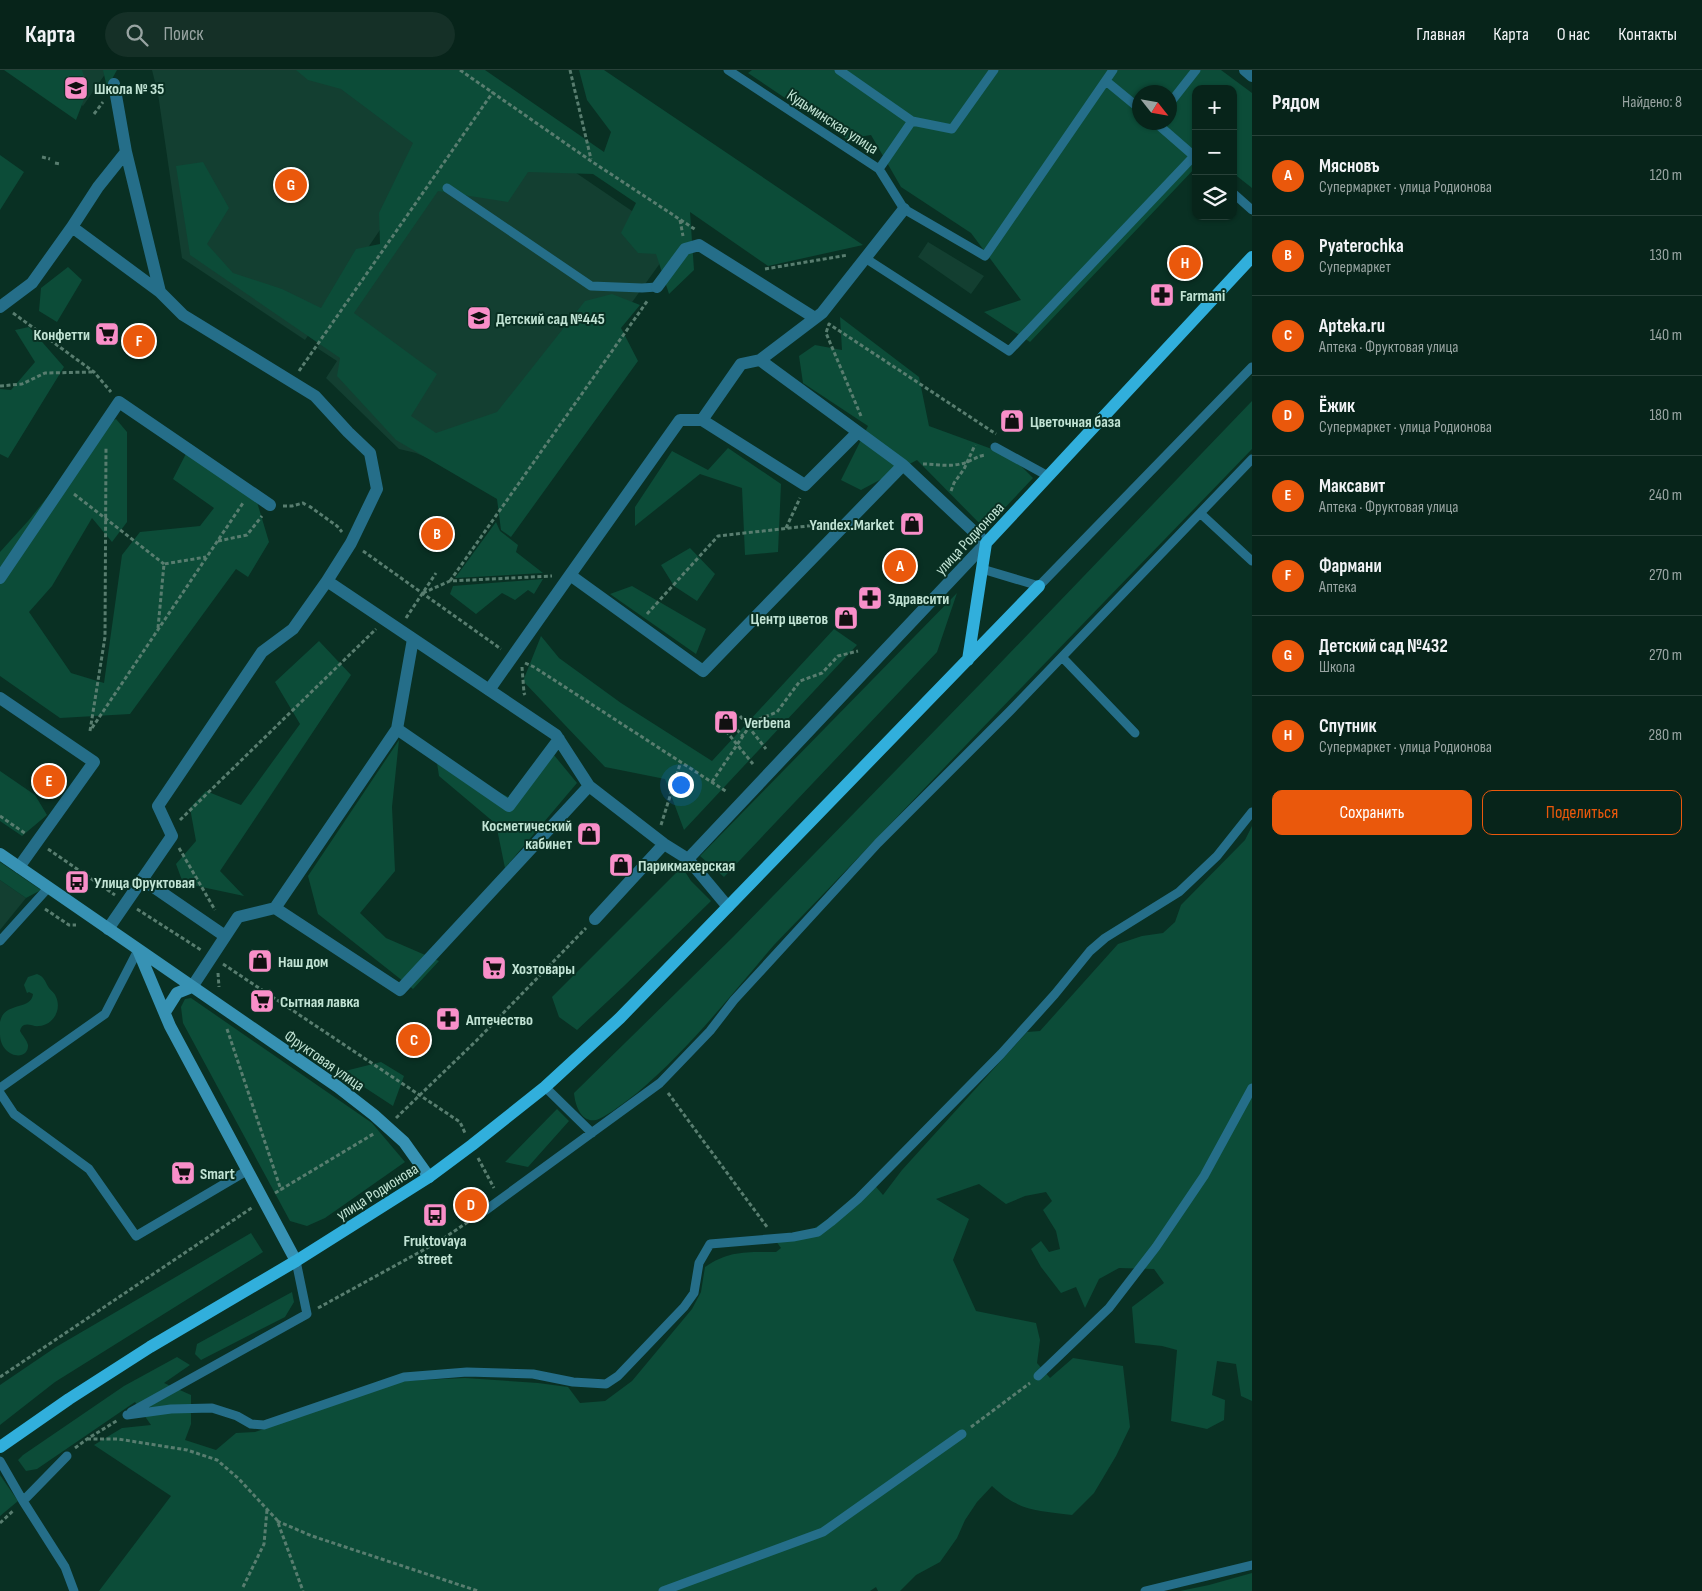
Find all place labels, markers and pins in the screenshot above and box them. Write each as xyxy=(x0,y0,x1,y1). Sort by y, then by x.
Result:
school or university icon: Школа № 35 xyxy=(63,75,89,101)
place label: Школа № 35 xyxy=(94,80,164,99)
pin: G xyxy=(275,166,307,204)
pin: H xyxy=(1169,244,1201,282)
pharmacy icon: Farmani xyxy=(1149,282,1175,308)
place label: Farmani xyxy=(1180,287,1225,306)
school or university icon: Детский сад №445 xyxy=(466,305,492,331)
place label: Детский сад №445 xyxy=(496,310,605,329)
supermarket icon: Конфетти xyxy=(94,321,120,347)
pin: F xyxy=(123,322,155,360)
place label: Конфетти xyxy=(34,326,90,345)
shop icon: Цветочная база xyxy=(999,408,1025,434)
place label: Цветочная база xyxy=(1030,413,1121,432)
shop icon: Yandex.Market xyxy=(899,511,925,537)
pin: B xyxy=(421,515,453,553)
place label: Yandex.Market xyxy=(810,516,894,535)
pin: A xyxy=(884,547,916,585)
pharmacy icon: Здравсити xyxy=(857,585,883,611)
place label: Здравсити xyxy=(888,590,949,609)
shop icon: Центр цветов xyxy=(833,605,859,631)
place label: Центр цветов xyxy=(750,610,828,629)
shop icon: Verbena xyxy=(713,709,739,735)
place label: Verbena xyxy=(744,714,790,733)
pin: E xyxy=(33,762,65,800)
place label: Косметический кабинет xyxy=(482,817,572,854)
shop icon: Косметический кабинет xyxy=(576,821,602,847)
shop icon: Парикмахерская xyxy=(608,852,634,878)
place label: Парикмахерская xyxy=(638,857,735,876)
bus stop icon: Улица Фруктовая xyxy=(64,869,90,895)
place label: Улица Фруктовая xyxy=(94,874,195,893)
shop icon: Наш дом xyxy=(247,948,273,974)
place label: Наш дом xyxy=(278,953,328,972)
supermarket icon: Хозтовары xyxy=(481,955,507,981)
place label: Хозтовары xyxy=(511,960,575,979)
supermarket icon: Сытная лавка xyxy=(249,988,275,1014)
place label: Сытная лавка xyxy=(280,993,360,1012)
pharmacy icon: Аптечество xyxy=(435,1006,461,1032)
place label: Аптечество xyxy=(465,1011,533,1030)
pin: C xyxy=(398,1021,430,1059)
supermarket icon: Smart xyxy=(170,1160,196,1186)
place label: Smart xyxy=(200,1165,235,1184)
pin: D xyxy=(455,1186,487,1224)
bus stop icon: Fruktovaya street xyxy=(422,1202,448,1228)
place label: Fruktovaya street xyxy=(403,1232,467,1269)

